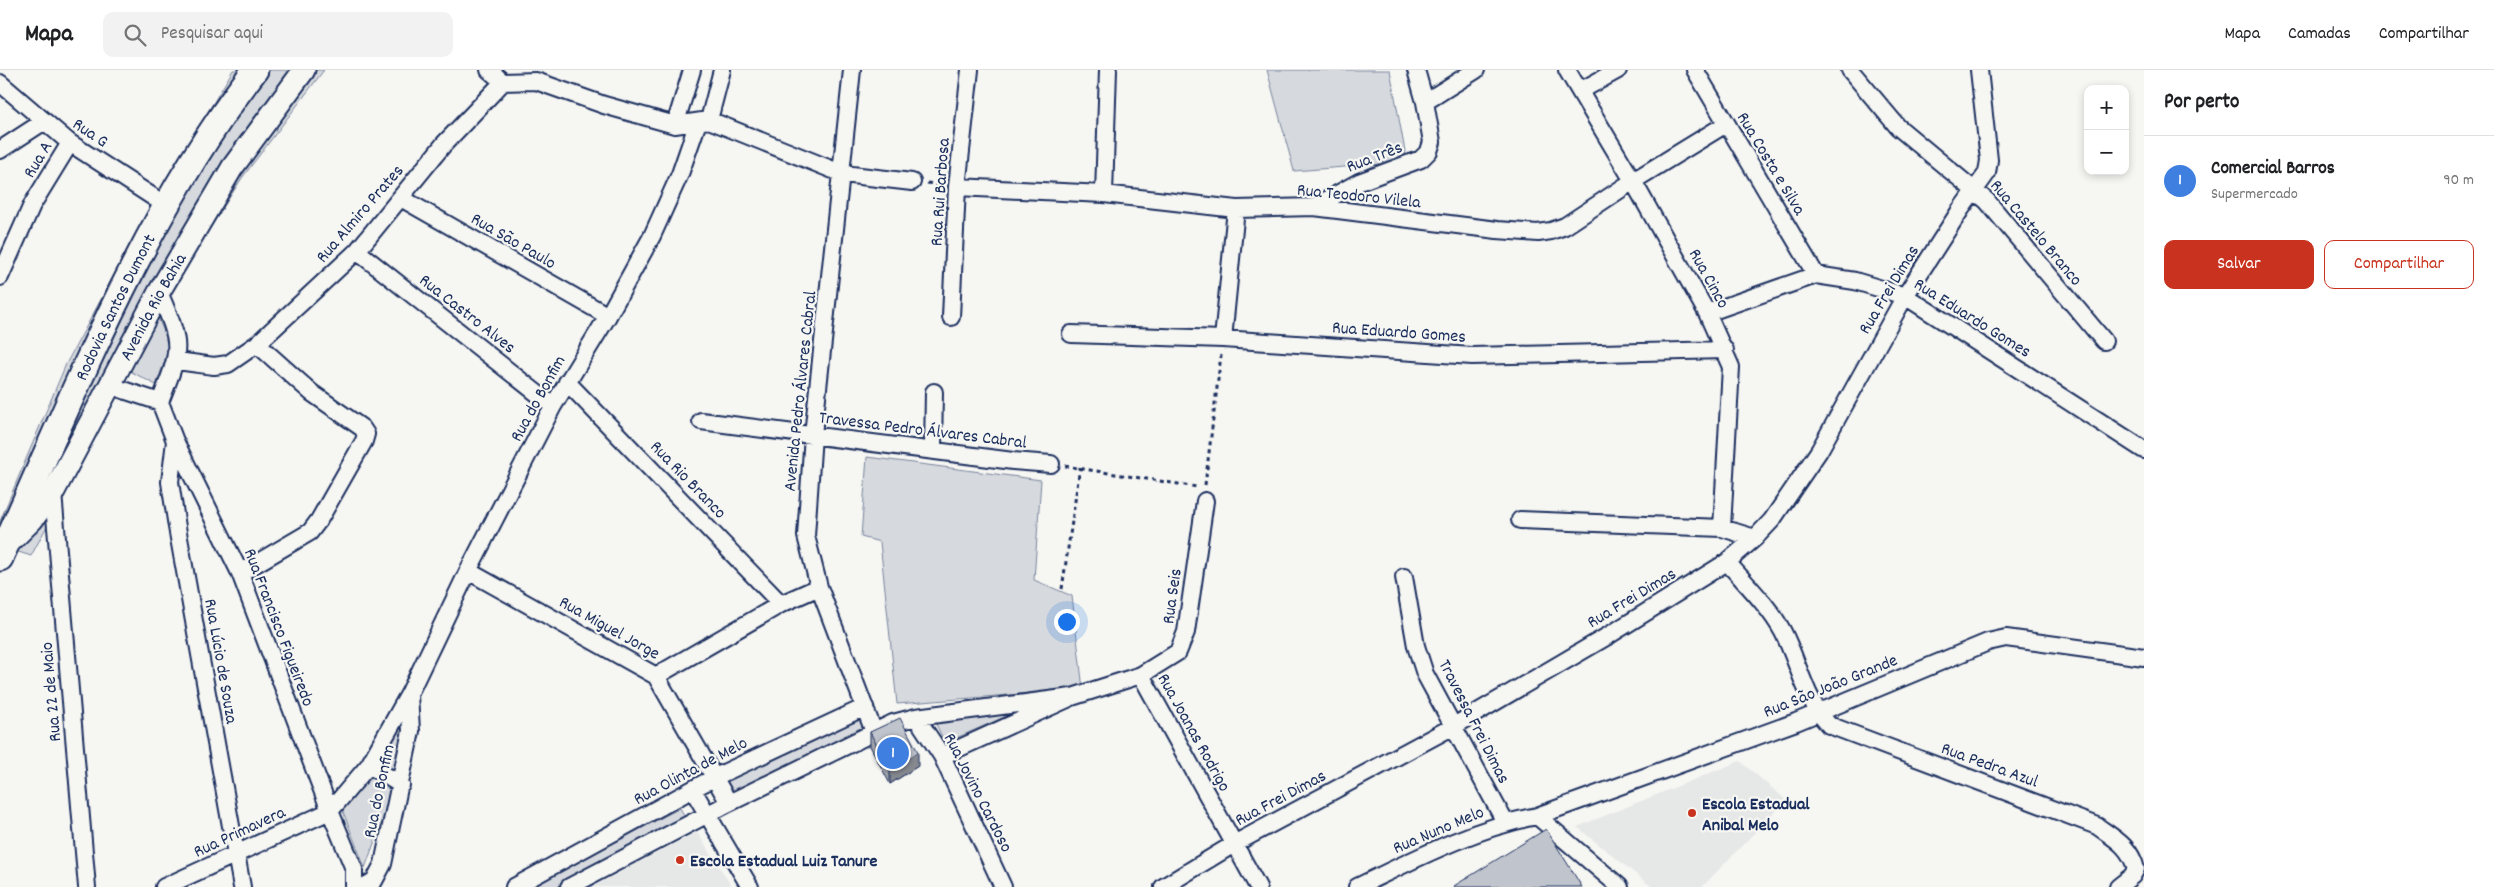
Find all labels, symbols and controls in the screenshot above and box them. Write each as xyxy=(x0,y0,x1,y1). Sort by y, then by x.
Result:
search box xyxy=(103,12,453,57)
text: Mapa xyxy=(25,18,73,52)
icon: search xyxy=(121,21,149,49)
text: Pesquisar aqui xyxy=(161,21,263,48)
text: Mapa xyxy=(2224,22,2260,47)
text: Camadas xyxy=(2288,22,2351,47)
text: Compartilhar xyxy=(2379,22,2469,47)
map controls xyxy=(2084,85,2129,175)
button: + xyxy=(2084,85,2129,130)
text: Por perto xyxy=(2164,88,2239,118)
street label: Rua Costa e Silva xyxy=(1729,108,1811,221)
street label: Rua G xyxy=(67,113,112,155)
button: − xyxy=(2084,130,2129,175)
street label: Rua Três xyxy=(1343,136,1407,180)
street label: Rua A xyxy=(18,137,60,183)
street label: Rua Rui Barbosa xyxy=(925,137,958,247)
text: Comercial Barros xyxy=(2211,156,2335,183)
street label: Rua Almiro Prates xyxy=(311,160,411,269)
text: 1 xyxy=(2178,169,2182,192)
text: 90 m xyxy=(2443,169,2474,192)
street label: Rua Castelo Branco xyxy=(1983,175,2087,292)
street label: Rua Teodoro Vilela xyxy=(1296,179,1422,216)
text: Supermercado xyxy=(2211,183,2298,206)
street label: Rua São Paulo xyxy=(465,208,560,277)
street label: Rodovia Santos Dumont xyxy=(71,230,163,385)
button: Salvar xyxy=(2164,240,2314,289)
button: Compartilhar xyxy=(2324,240,2474,289)
street label: Rua Frei Dimas xyxy=(1854,241,1927,340)
street label: Rua Cinco xyxy=(1681,245,1734,314)
street label: Avenida Rio Bahia xyxy=(115,249,194,366)
street label: Rua Castro Alves xyxy=(413,269,520,361)
street label: Rua Eduardo Gomes xyxy=(1908,273,2035,365)
street label: Avenida Pedro Álvares Cabral xyxy=(779,289,825,493)
street label: Rua Eduardo Gomes xyxy=(1331,316,1467,351)
street label: Rua do Bonfim xyxy=(505,352,573,447)
street label: Travessa Pedro Álvares Cabral xyxy=(817,406,1029,457)
street label: Rua Rio Branco xyxy=(643,436,731,526)
street label: Rua Francisco Figueiredo xyxy=(236,545,319,710)
street label: Rua Frei Dimas xyxy=(1583,563,1682,636)
street label: Rua Seis xyxy=(1157,567,1190,626)
street label: Rua Miguel Jorge xyxy=(554,591,664,667)
street label: Rua Lúcio de Souza xyxy=(196,597,243,726)
your location xyxy=(1054,609,1080,635)
street label: Rua 22 de Maio xyxy=(36,641,69,743)
street label: Rua São João Grande xyxy=(1760,649,1902,726)
street label: Travessa Frei Dimas xyxy=(1431,656,1515,789)
street label: Rua Joanas Rodrigo xyxy=(1150,670,1236,797)
street label: Rua Jovino Cardoso xyxy=(936,729,1018,857)
street label: Rua Olinta de Melo xyxy=(630,732,753,813)
pin: 1 xyxy=(877,734,909,772)
street label: Rua Pedra Azul xyxy=(1937,737,2042,796)
street label: Rua do Bonfim xyxy=(358,742,403,841)
street label: Rua Frei Dimas xyxy=(1231,765,1331,834)
place label: Escola Estadual Anibal Melo xyxy=(1702,793,1810,839)
street label: Rua Primavera xyxy=(190,801,291,865)
street label: Rua Nuno Melo xyxy=(1389,801,1488,862)
marker: Escola Estadual Anibal Melo xyxy=(1686,807,1698,819)
place label: Escola Estadual Luiz Tanure xyxy=(690,850,877,875)
marker: Escola Estadual Luiz Tanure xyxy=(674,854,686,866)

